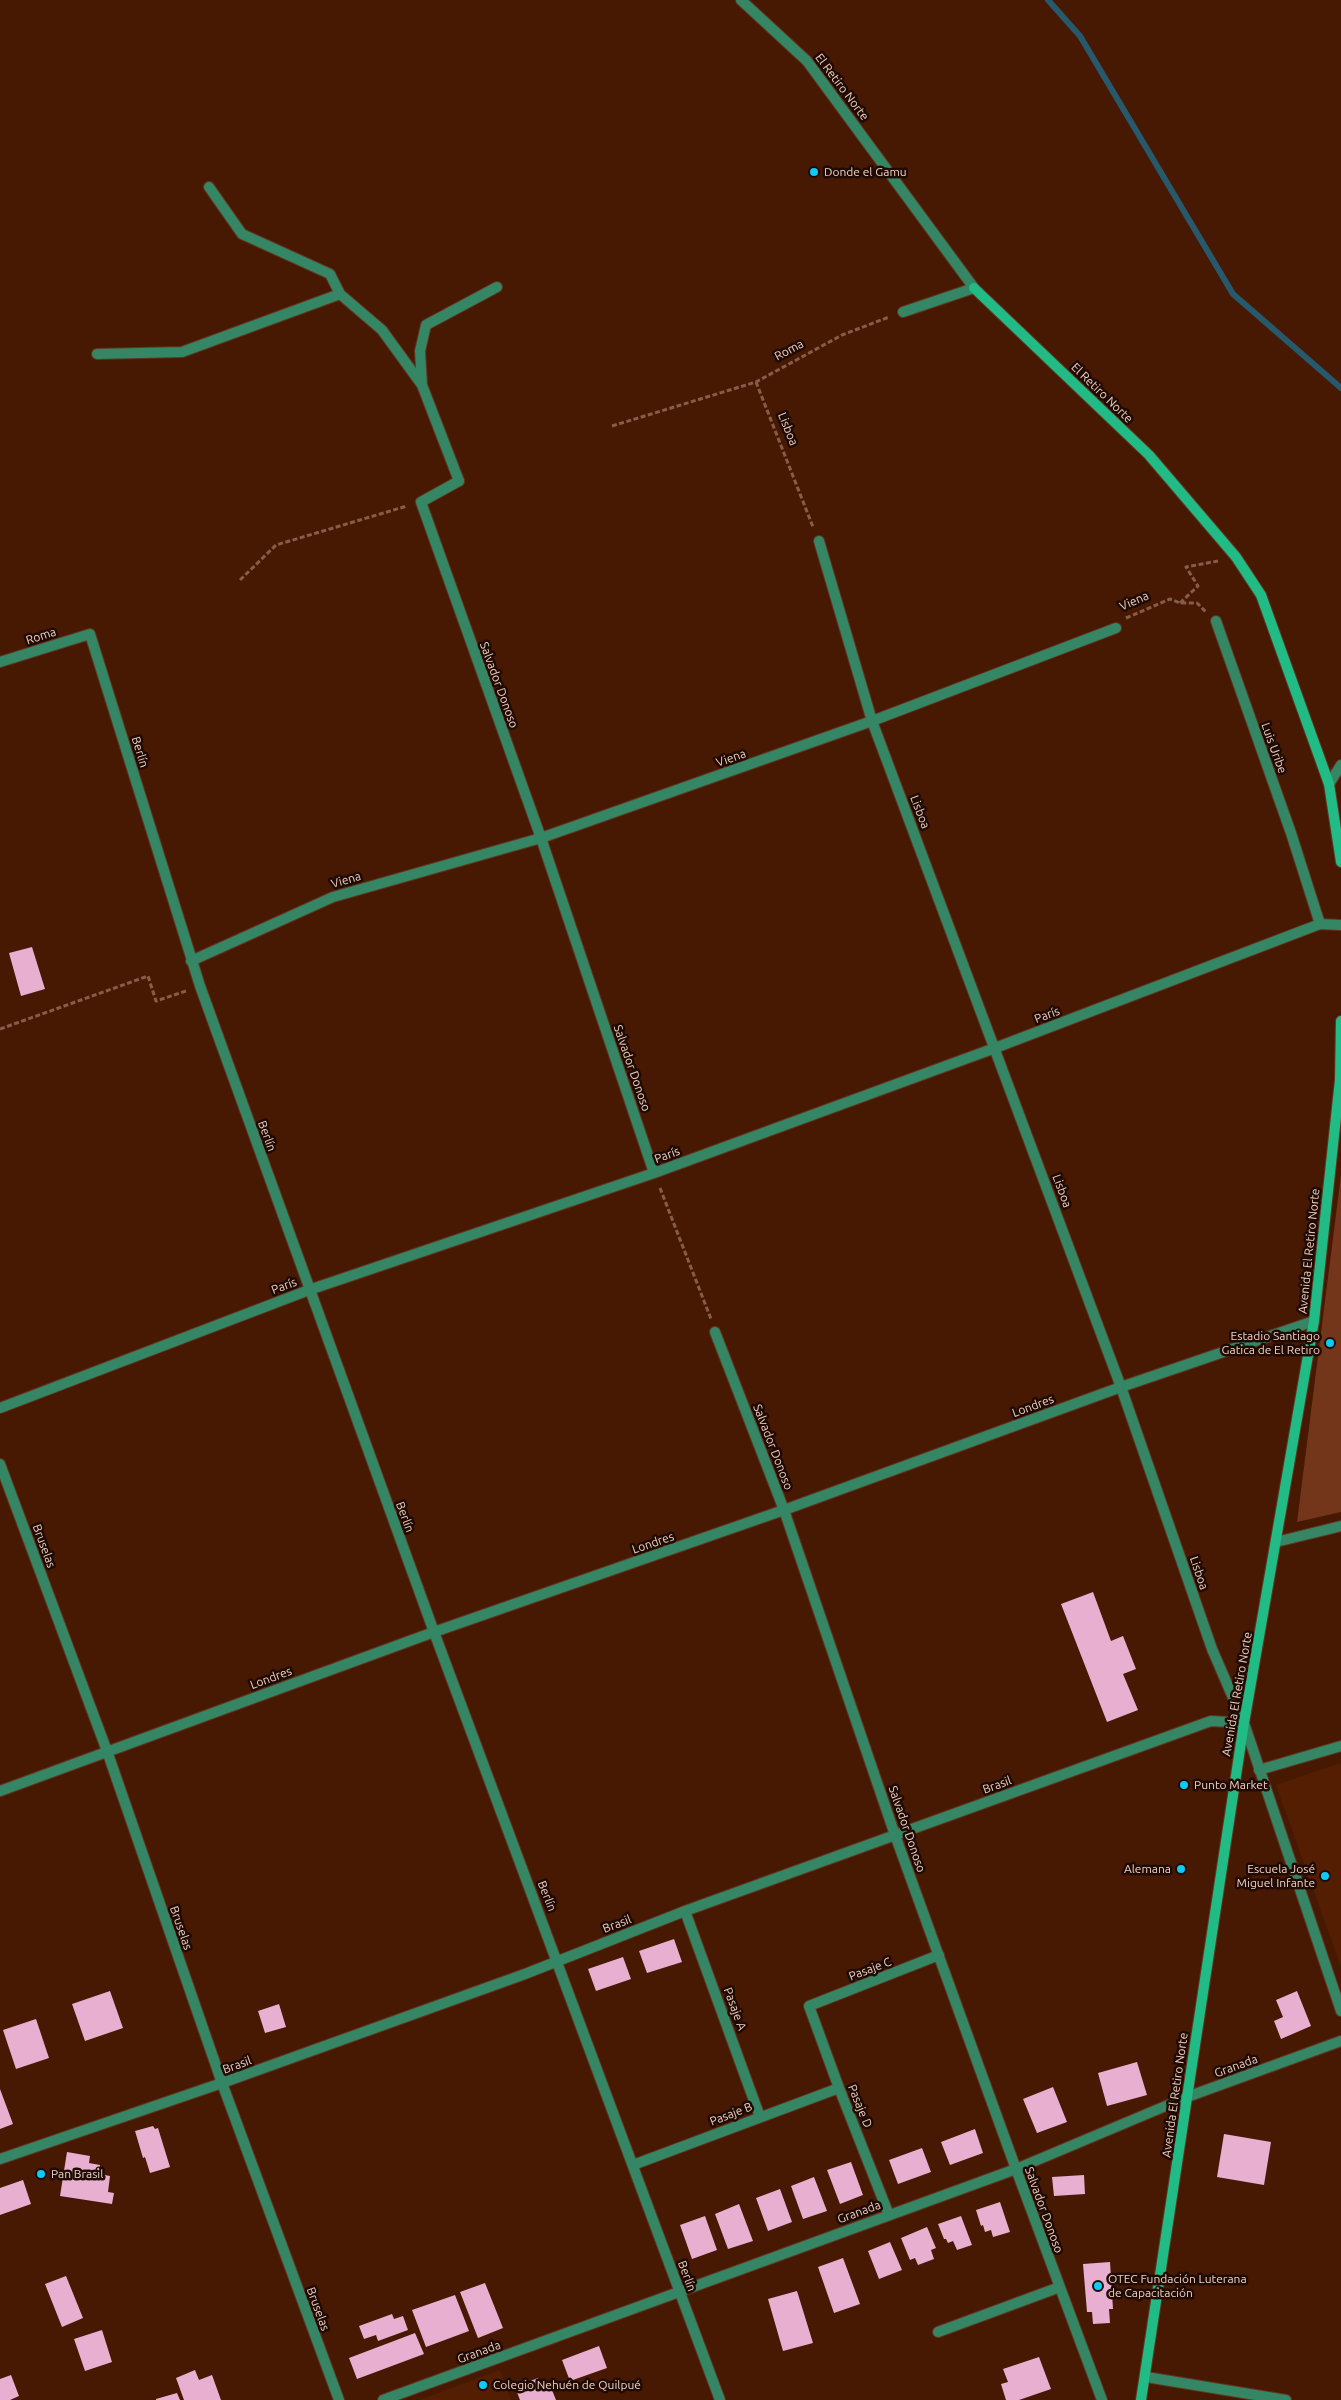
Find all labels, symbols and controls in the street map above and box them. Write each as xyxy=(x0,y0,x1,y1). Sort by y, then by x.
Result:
street label: El Retiro Norte xyxy=(812,51,872,123)
place label: Donde el Gamu xyxy=(824,165,907,179)
marker: Donde el Gamu xyxy=(808,166,820,178)
street label: Roma xyxy=(772,336,806,364)
street label: El Retiro Norte xyxy=(1068,360,1136,426)
street label: Lisboa xyxy=(775,410,801,448)
street label: Viena xyxy=(1117,588,1151,614)
street label: Roma xyxy=(24,624,58,648)
street label: Salvador Donoso xyxy=(477,640,521,730)
street label: Luis Uribe xyxy=(1258,721,1290,775)
street label: Berlín xyxy=(128,735,152,769)
street label: Viena xyxy=(714,746,748,770)
street label: Lisboa xyxy=(907,793,933,831)
street label: Viena xyxy=(329,869,363,891)
street label: París xyxy=(1032,1004,1062,1026)
street label: Salvador Donoso xyxy=(610,1023,654,1113)
street label: Berlín xyxy=(255,1119,279,1153)
street label: París xyxy=(652,1144,682,1166)
street label: Lisboa xyxy=(1049,1172,1075,1210)
street label: Avenida El Retiro Norte xyxy=(1295,1188,1323,1314)
street label: París xyxy=(269,1275,299,1297)
place label: Estadio Santiago Gatica de El Retiro xyxy=(1222,1329,1320,1357)
marker: Estadio Santiago Gatica de El Retiro xyxy=(1324,1337,1336,1349)
street label: Londres xyxy=(1010,1392,1056,1420)
street label: Salvador Donoso xyxy=(750,1402,796,1492)
street label: Berlín xyxy=(393,1500,417,1534)
street label: Bruselas xyxy=(29,1522,59,1570)
street label: Londres xyxy=(630,1529,676,1557)
street label: Lisboa xyxy=(1187,1554,1211,1592)
street label: Avenida El Retiro Norte xyxy=(1219,1631,1255,1757)
street label: Londres xyxy=(248,1664,294,1692)
street label: Brasil xyxy=(981,1773,1013,1797)
place label: Punto Market xyxy=(1194,1778,1268,1792)
marker: Punto Market xyxy=(1178,1779,1190,1791)
street label: Salvador Donoso xyxy=(885,1784,929,1874)
place label: Alemana xyxy=(1124,1862,1171,1876)
place label: Escuela José Miguel Infante xyxy=(1237,1862,1315,1890)
marker: Alemana xyxy=(1175,1863,1187,1875)
marker: Escuela José Miguel Infante xyxy=(1319,1870,1331,1882)
street label: Berlín xyxy=(535,1879,559,1913)
street label: Bruselas xyxy=(167,1904,195,1952)
street label: Brasil xyxy=(601,1912,633,1936)
street label: Pasaje C xyxy=(847,1954,893,1984)
street label: Pasaje A xyxy=(721,1986,749,2032)
street label: Avenida El Retiro Norte xyxy=(1159,2032,1191,2158)
street label: Granada xyxy=(1212,2052,1260,2080)
street label: Brasil xyxy=(221,2053,253,2077)
street label: Pasaje D xyxy=(845,2082,875,2130)
street label: Pasaje B xyxy=(708,2099,754,2129)
street label: Salvador Donoso xyxy=(1022,2165,1066,2255)
place label: Pan Brasil xyxy=(51,2167,103,2181)
marker: Pan Brasil xyxy=(35,2168,47,2180)
street label: Granada xyxy=(835,2198,883,2226)
street label: Berlín xyxy=(675,2259,699,2293)
place label: OTEC Fundación Luterana de Capacitación xyxy=(1108,2272,1247,2300)
marker: OTEC Fundación Luterana de Capacitación xyxy=(1092,2280,1104,2292)
street label: Bruselas xyxy=(303,2285,333,2333)
street label: Granada xyxy=(455,2338,503,2366)
place label: Colegio Nehuén de Quilpué xyxy=(493,2378,641,2392)
marker: Colegio Nehuén de Quilpué xyxy=(477,2379,489,2391)

